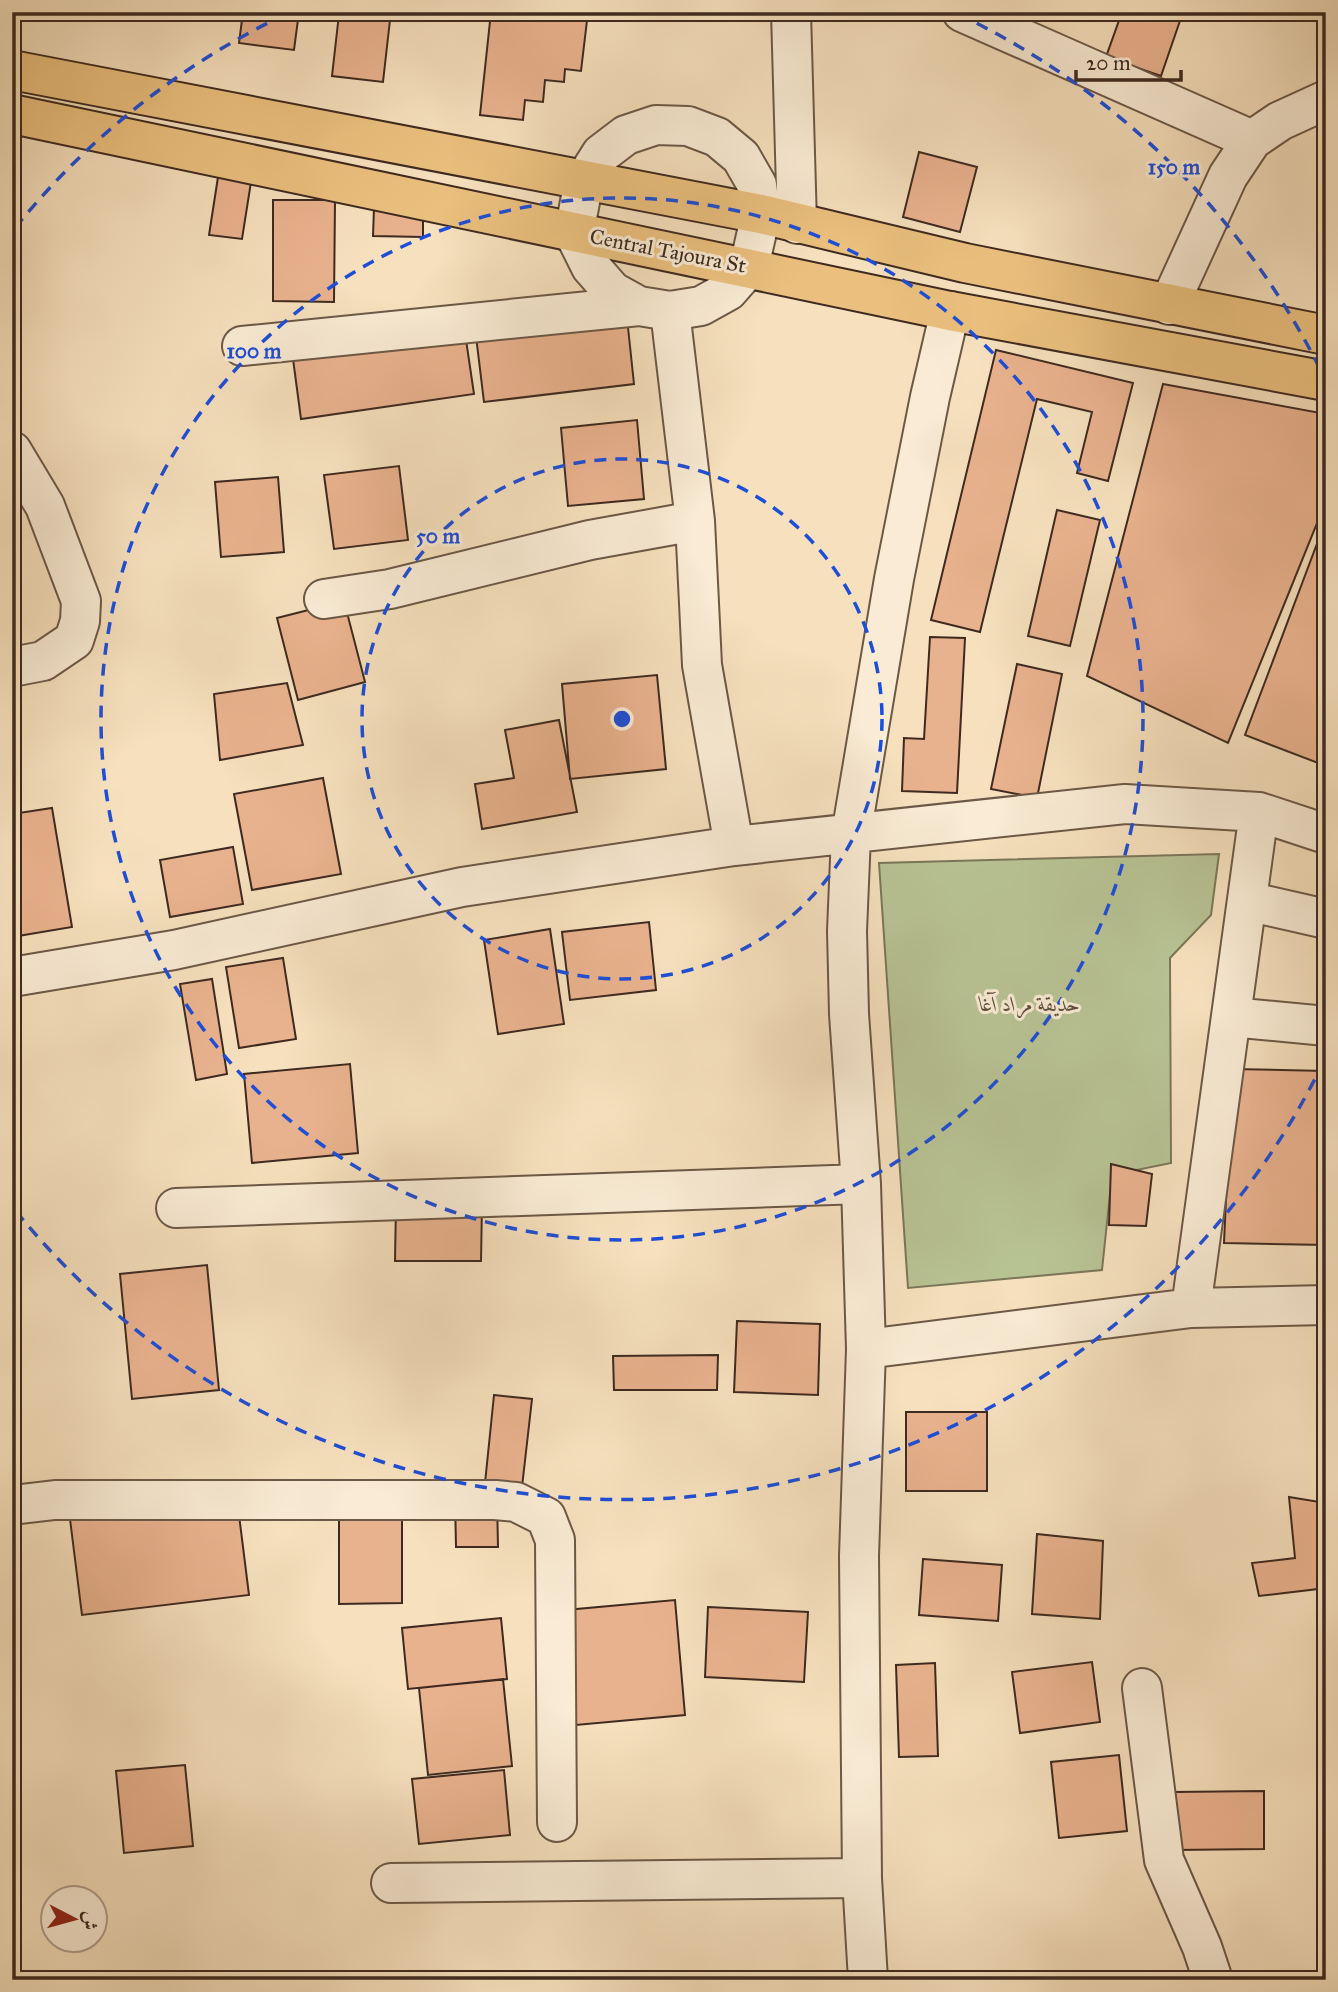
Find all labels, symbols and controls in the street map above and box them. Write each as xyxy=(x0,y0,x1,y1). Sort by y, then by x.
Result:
scale bar xyxy=(1076,38,1180,82)
text: 20 m xyxy=(1086,50,1131,76)
text: 150 m xyxy=(1148,154,1200,180)
street label: Central Tajoura St xyxy=(588,223,749,279)
text: 100 m xyxy=(227,338,282,364)
text: 50 m xyxy=(416,523,460,549)
centre of rings xyxy=(610,707,634,731)
park label: حديقة مراد آغا xyxy=(978,991,1080,1019)
north arrow xyxy=(38,1884,108,1954)
text: ش xyxy=(78,1910,103,1931)

